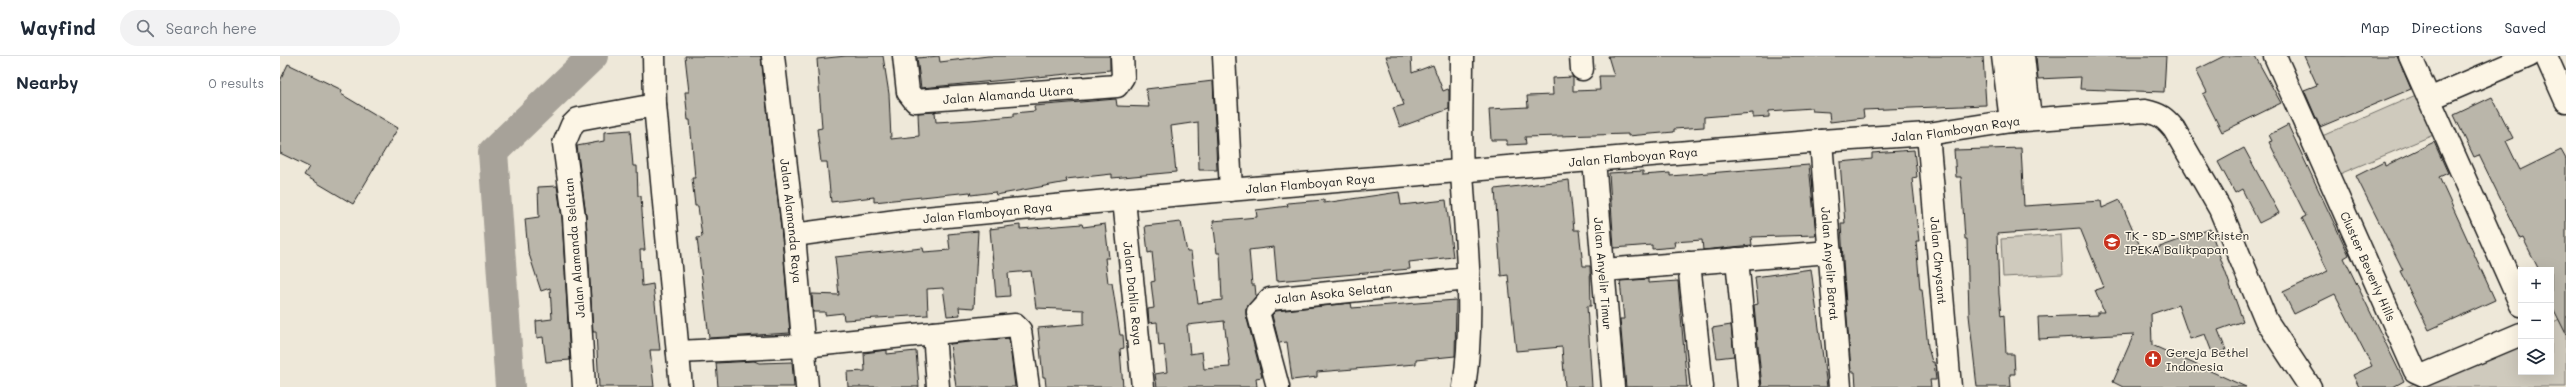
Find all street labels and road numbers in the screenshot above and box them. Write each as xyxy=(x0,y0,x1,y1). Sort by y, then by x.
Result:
street label: Jalan Alamanda Utara xyxy=(942,81,1074,107)
street label: Jalan Flamboyan Raya xyxy=(1891,112,2021,144)
street label: Jalan Flamboyan Raya xyxy=(1568,143,1699,170)
street label: Jalan Alamanda Raya xyxy=(777,158,806,284)
street label: Jalan Flamboyan Raya xyxy=(1245,170,1376,197)
street label: Jalan Alamanda Selatan xyxy=(560,177,588,319)
street label: Jalan Flamboyan Raya xyxy=(922,198,1053,226)
street label: Jalan Anyelir Barat xyxy=(1818,206,1843,321)
street label: Cluster Beverly Hills xyxy=(2337,209,2400,324)
street label: Jalan Chrysant xyxy=(1927,216,1951,305)
street label: Jalan Anyelir Timur xyxy=(1591,217,1616,331)
street label: Jalan Dahlia Raya xyxy=(1120,241,1147,346)
street label: Jalan Asoka Selatan xyxy=(1274,279,1393,306)

